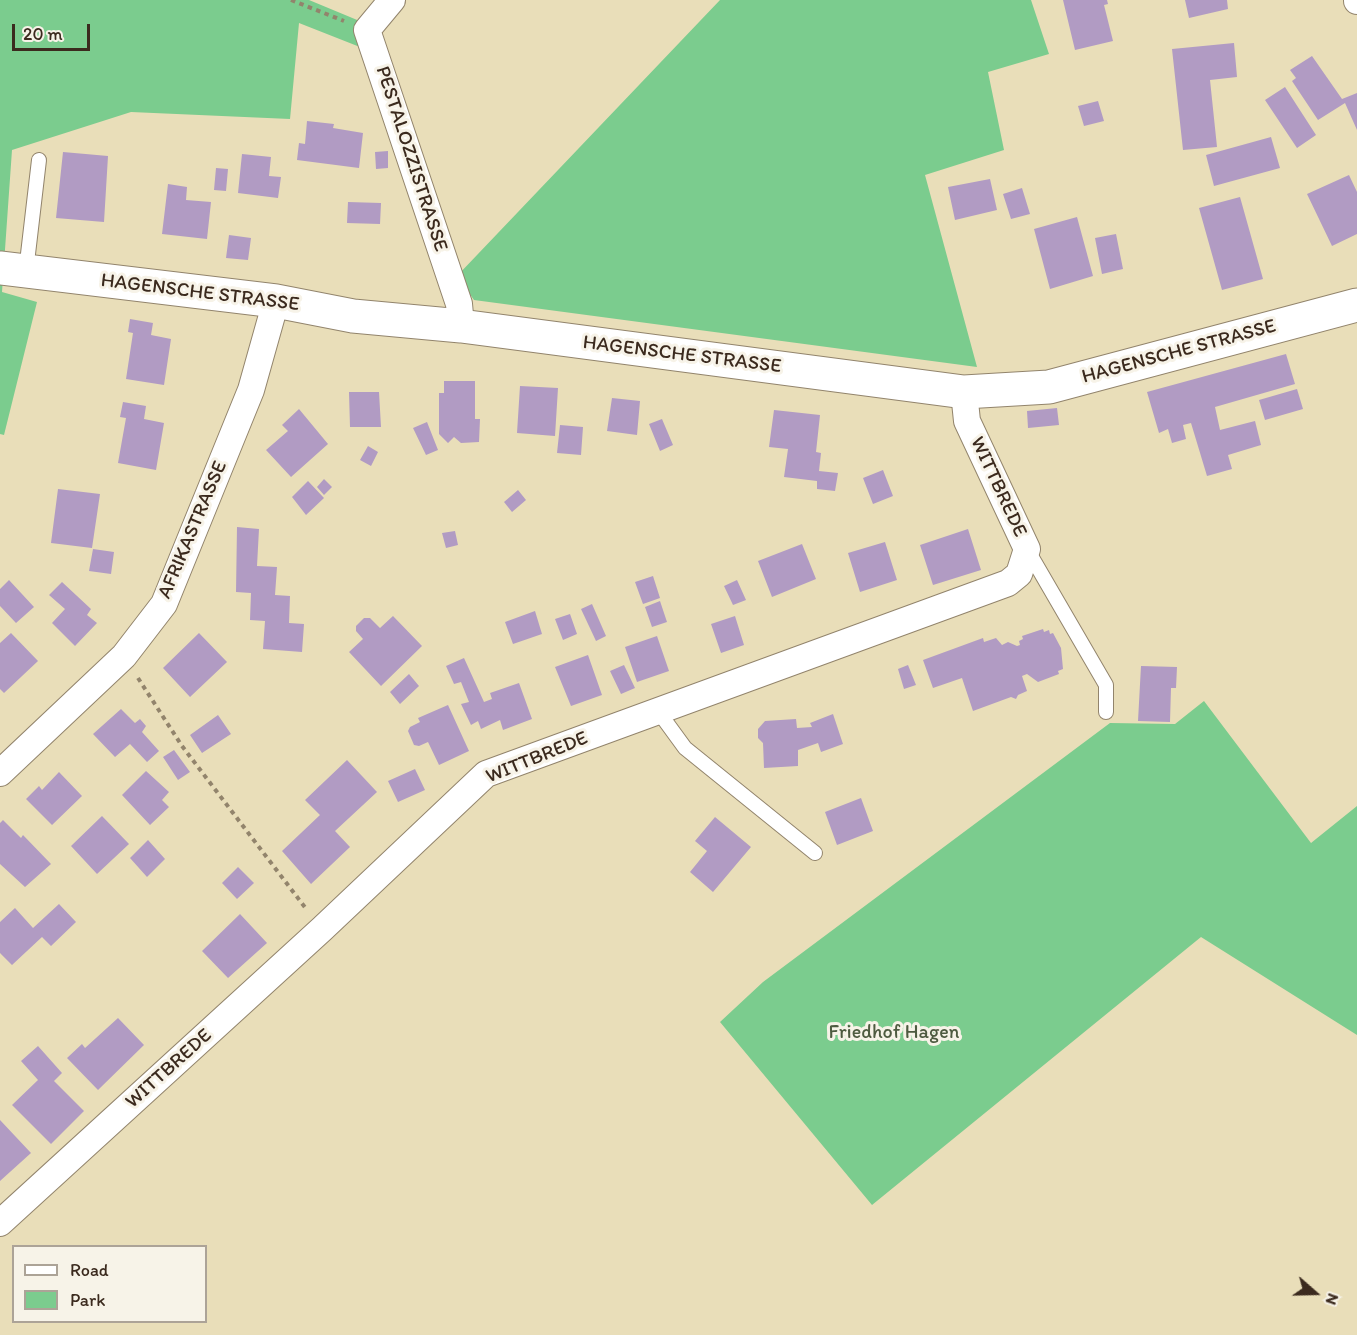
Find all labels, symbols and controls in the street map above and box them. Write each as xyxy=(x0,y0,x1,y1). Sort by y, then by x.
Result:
scale bar xyxy=(15,12,93,50)
text: 20 m xyxy=(23,23,63,45)
street label: PESTALOZZISTRASSE xyxy=(370,63,452,255)
street label: HAGENSCHE STRASSE xyxy=(99,269,301,317)
street label: HAGENSCHE STRASSE xyxy=(1079,315,1279,389)
street label: HAGENSCHE STRASSE xyxy=(581,331,783,379)
street label: WITTBREDE xyxy=(964,433,1032,541)
street label: AFRIKASTRASSE xyxy=(153,457,233,603)
street label: WITTBREDE xyxy=(483,727,591,789)
park label: Friedhof Hagen xyxy=(829,1021,959,1045)
street label: WITTBREDE xyxy=(121,1024,217,1114)
legend xyxy=(12,1245,207,1323)
text: Road xyxy=(70,1259,109,1281)
north arrow xyxy=(1285,1263,1345,1323)
text: Park xyxy=(70,1289,105,1311)
text: N xyxy=(1322,1291,1343,1308)

